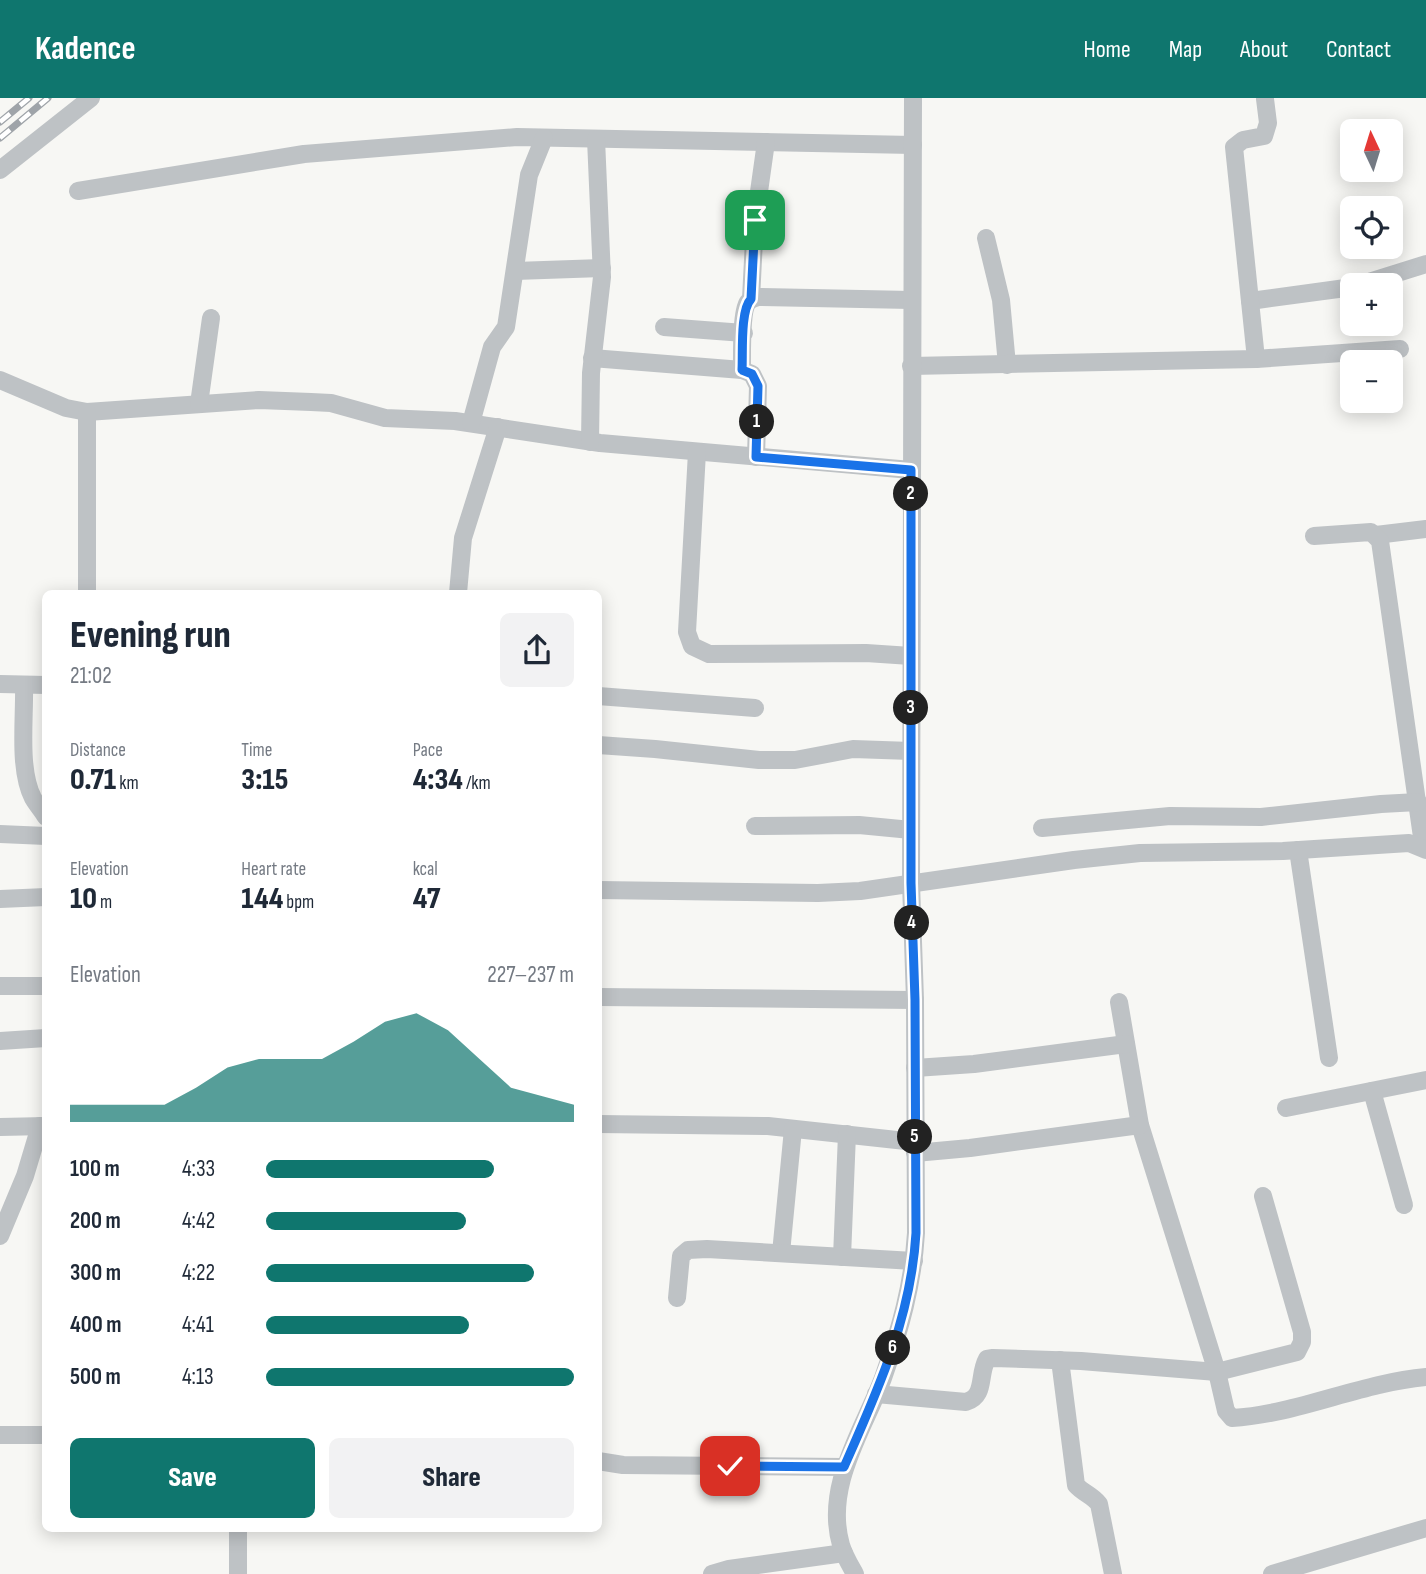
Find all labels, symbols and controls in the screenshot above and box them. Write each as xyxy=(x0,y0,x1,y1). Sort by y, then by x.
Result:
text: Kadence xyxy=(35,29,136,69)
text: Home xyxy=(1083,35,1131,64)
text: Map xyxy=(1169,35,1202,64)
text: About xyxy=(1240,35,1288,64)
text: Contact xyxy=(1326,35,1391,64)
north arrow xyxy=(1340,119,1404,182)
map controls xyxy=(1340,119,1403,413)
pin xyxy=(725,190,785,250)
button: locate xyxy=(1340,196,1403,259)
icon: arrive xyxy=(736,201,774,239)
button: + xyxy=(1340,273,1403,336)
button: − xyxy=(1340,350,1403,413)
pin: 1 xyxy=(740,404,774,440)
text: 1 xyxy=(753,410,760,433)
pin: 2 xyxy=(894,476,928,512)
text: 2 xyxy=(906,482,915,505)
text: Evening run xyxy=(70,613,231,658)
button: share xyxy=(500,613,574,687)
text: 21:02 xyxy=(70,662,112,690)
pin: 3 xyxy=(894,690,928,726)
text: 3 xyxy=(906,696,915,719)
text: Distance xyxy=(70,739,126,762)
text: Time xyxy=(241,739,272,762)
text: Pace xyxy=(413,739,443,762)
text: 0.71 xyxy=(70,762,116,798)
text: 3:15 xyxy=(241,762,288,798)
text: 4:34 xyxy=(413,762,463,798)
text: km xyxy=(116,772,139,795)
text: /km xyxy=(463,772,491,795)
text: Elevation xyxy=(70,858,129,881)
text: Heart rate xyxy=(241,858,306,881)
text: kcal xyxy=(413,858,438,881)
text: 10 xyxy=(70,881,97,917)
text: 144 xyxy=(241,881,283,917)
text: 47 xyxy=(413,881,440,917)
text: m xyxy=(97,891,112,914)
text: bpm xyxy=(283,891,314,914)
pin: 4 xyxy=(894,906,930,940)
text: 4 xyxy=(907,911,916,934)
text: Elevation xyxy=(70,961,141,989)
text: 227–237 m xyxy=(487,961,574,989)
pin: 5 xyxy=(898,1119,932,1154)
text: 5 xyxy=(910,1125,919,1148)
text: 100 m xyxy=(70,1155,120,1183)
text: 4:33 xyxy=(182,1155,215,1183)
text: 200 m xyxy=(70,1207,121,1235)
text: 4:42 xyxy=(182,1207,215,1235)
text: 300 m xyxy=(70,1259,121,1287)
text: 4:22 xyxy=(182,1259,215,1287)
text: 400 m xyxy=(70,1311,121,1339)
text: 4:41 xyxy=(182,1311,214,1339)
pin: 6 xyxy=(876,1330,910,1366)
text: 6 xyxy=(888,1336,897,1359)
text: 500 m xyxy=(70,1363,121,1391)
text: 4:13 xyxy=(182,1363,214,1391)
pin xyxy=(700,1436,760,1496)
button: Save xyxy=(70,1438,315,1518)
button: Share xyxy=(329,1438,574,1518)
icon: check xyxy=(711,1447,749,1485)

